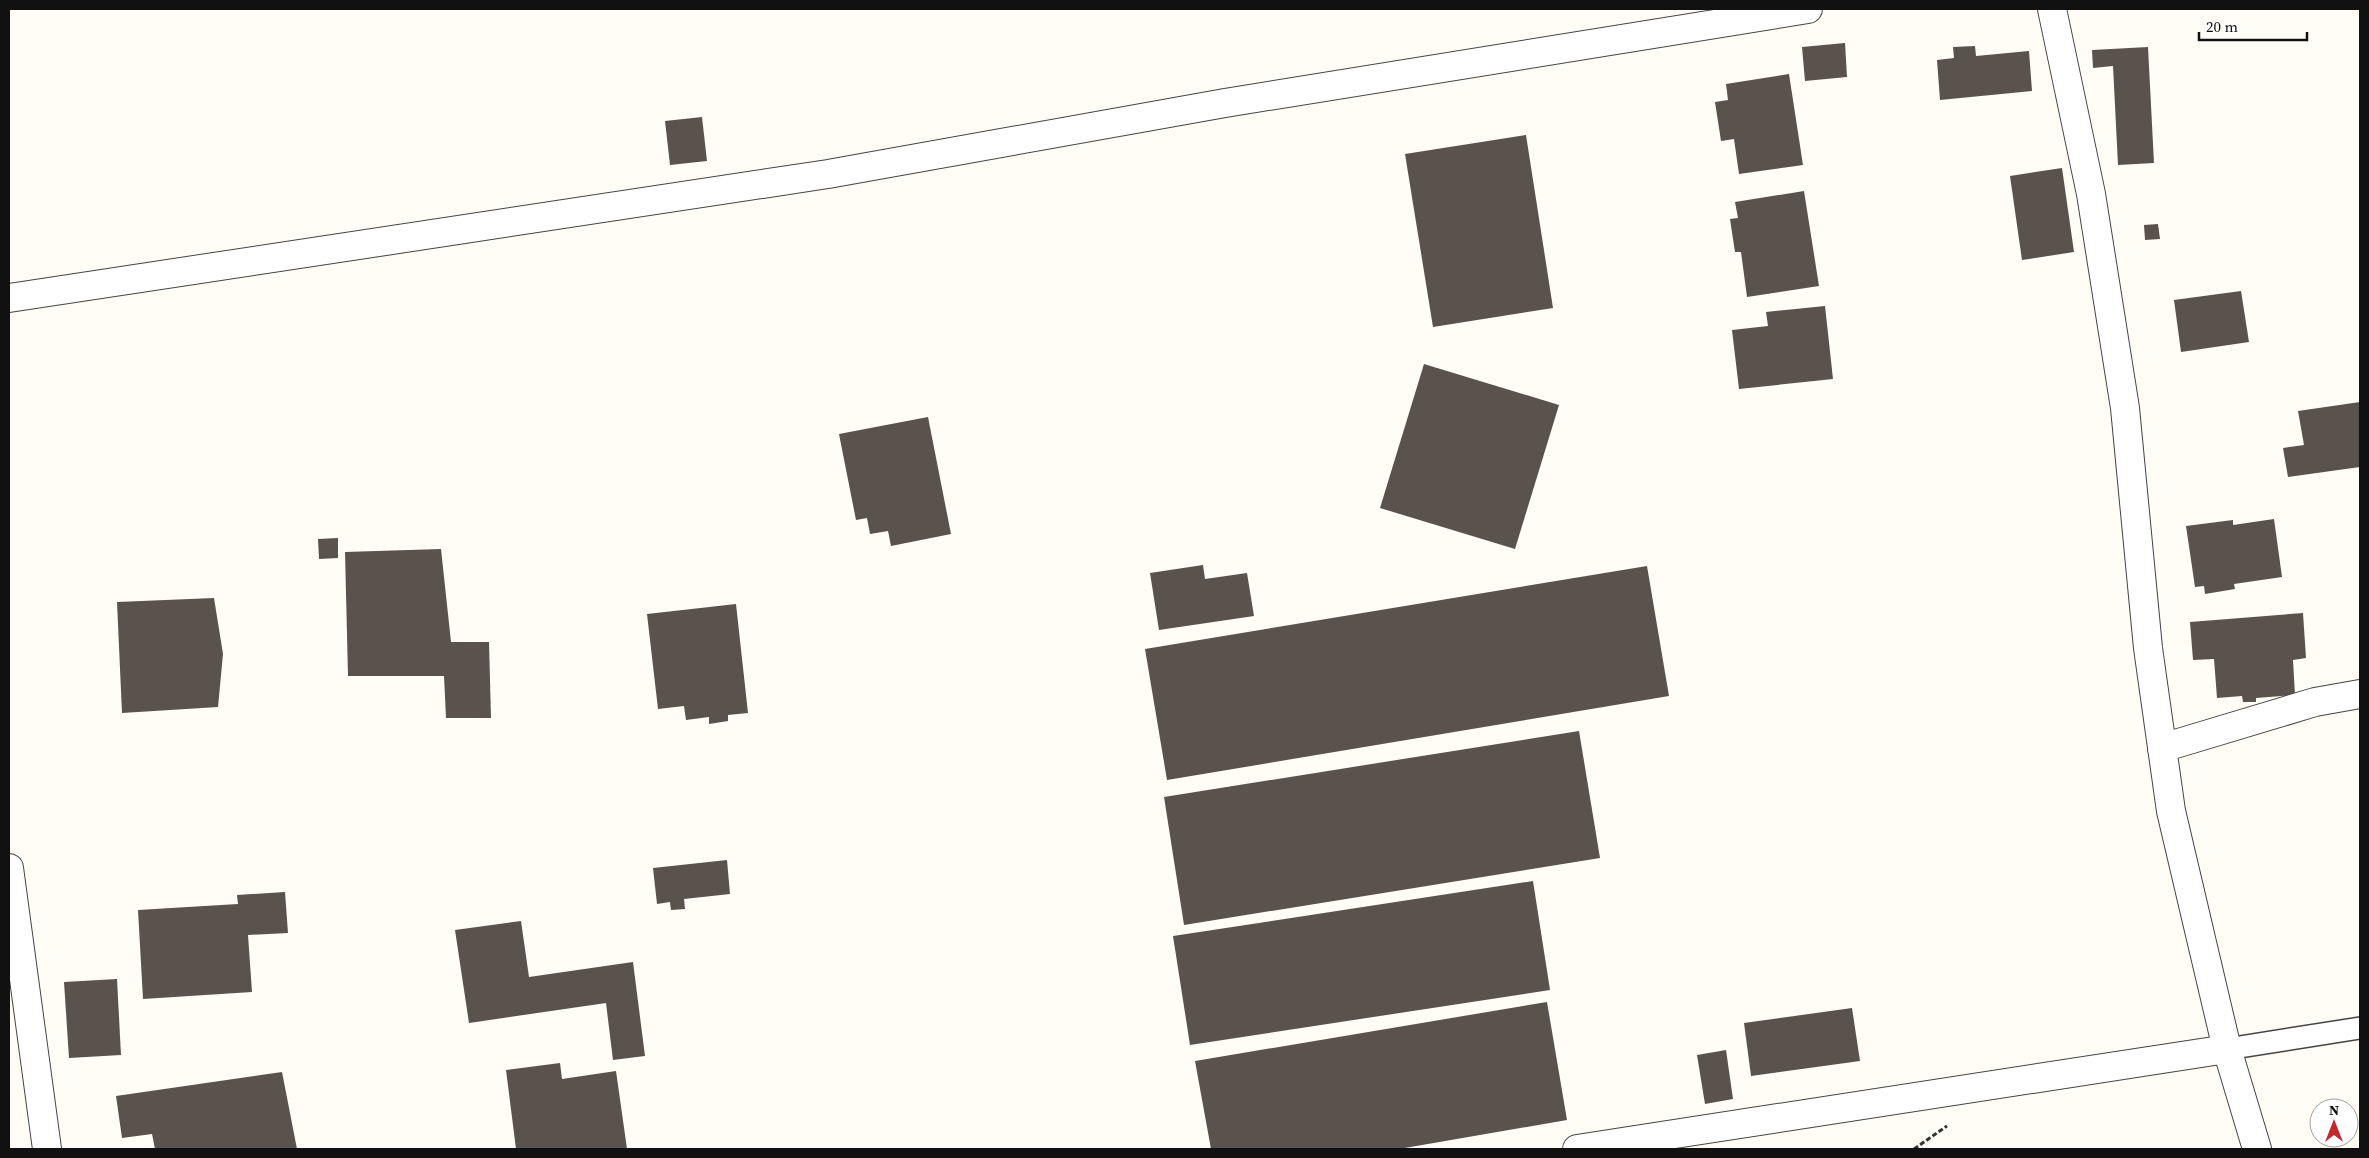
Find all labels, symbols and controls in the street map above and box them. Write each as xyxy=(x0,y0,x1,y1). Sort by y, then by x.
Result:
scale bar xyxy=(2199,10,2306,42)
text: 20 m xyxy=(2206,16,2238,37)
north arrow xyxy=(2309,1098,2359,1148)
text: N xyxy=(2329,1100,2339,1120)

